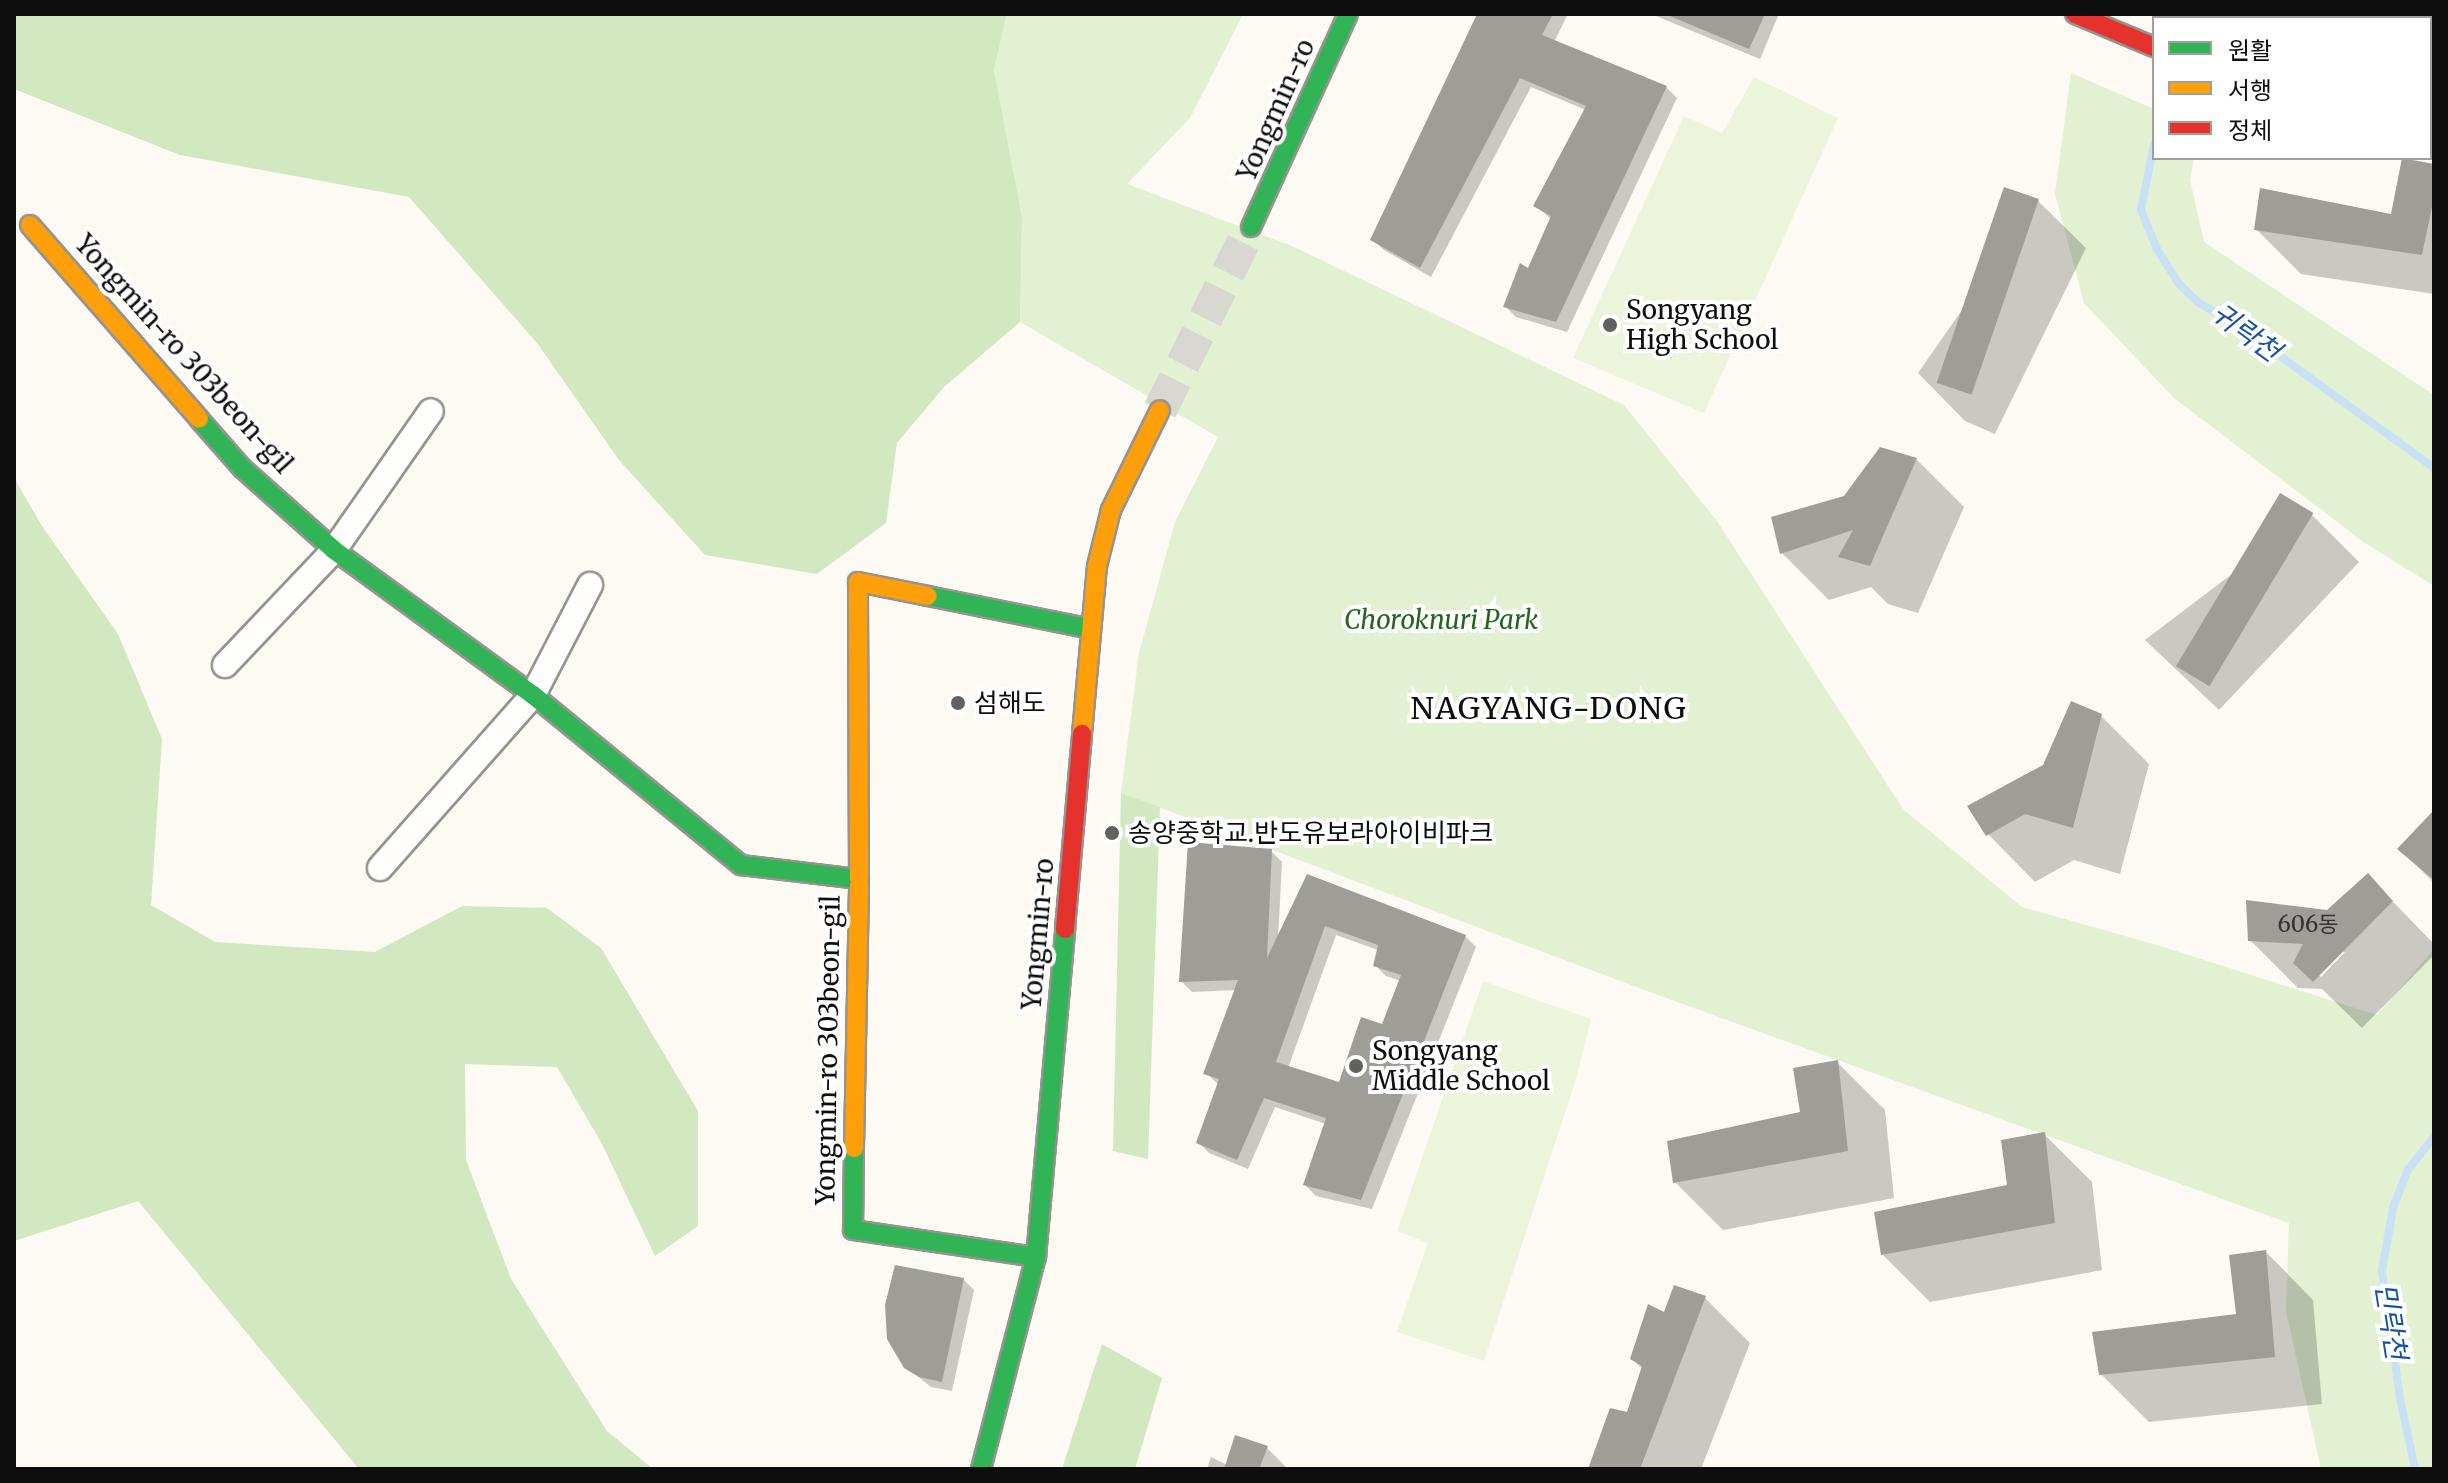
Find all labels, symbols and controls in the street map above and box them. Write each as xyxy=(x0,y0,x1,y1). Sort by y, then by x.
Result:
legend xyxy=(2152,16,2432,160)
street label: Yongmin-ro xyxy=(1231,34,1321,186)
text: 원활 xyxy=(2228,35,2272,66)
text: 서행 xyxy=(2228,75,2272,106)
text: 정체 xyxy=(2228,115,2272,146)
street label: Yongmin-ro 303beon-gil xyxy=(69,228,299,480)
place label: Songyang High School xyxy=(1626,294,1778,356)
water label: 귀락천 xyxy=(2205,296,2287,368)
marker: Songyang High School xyxy=(1601,316,1619,334)
park label: Choroknuri Park xyxy=(1344,604,1538,636)
place label: 섬해도 xyxy=(974,687,1046,719)
district label: NAGYANG-DONG xyxy=(1411,690,1687,726)
marker: 섬해도 xyxy=(949,694,967,712)
place label: 송양중학교.반도유보라아이비파크 xyxy=(1128,817,1493,849)
marker: 송양중학교.반도유보라아이비파크 xyxy=(1103,824,1121,842)
street label: Yongmin-ro xyxy=(1016,857,1060,1011)
street label: Yongmin-ro 303beon-gil xyxy=(810,895,846,1205)
house number: 606동 xyxy=(2278,912,2338,938)
place label: Songyang Middle School xyxy=(1372,1035,1550,1096)
marker: Songyang Middle School xyxy=(1347,1057,1365,1075)
water label: 민락천 xyxy=(2368,1280,2414,1362)

